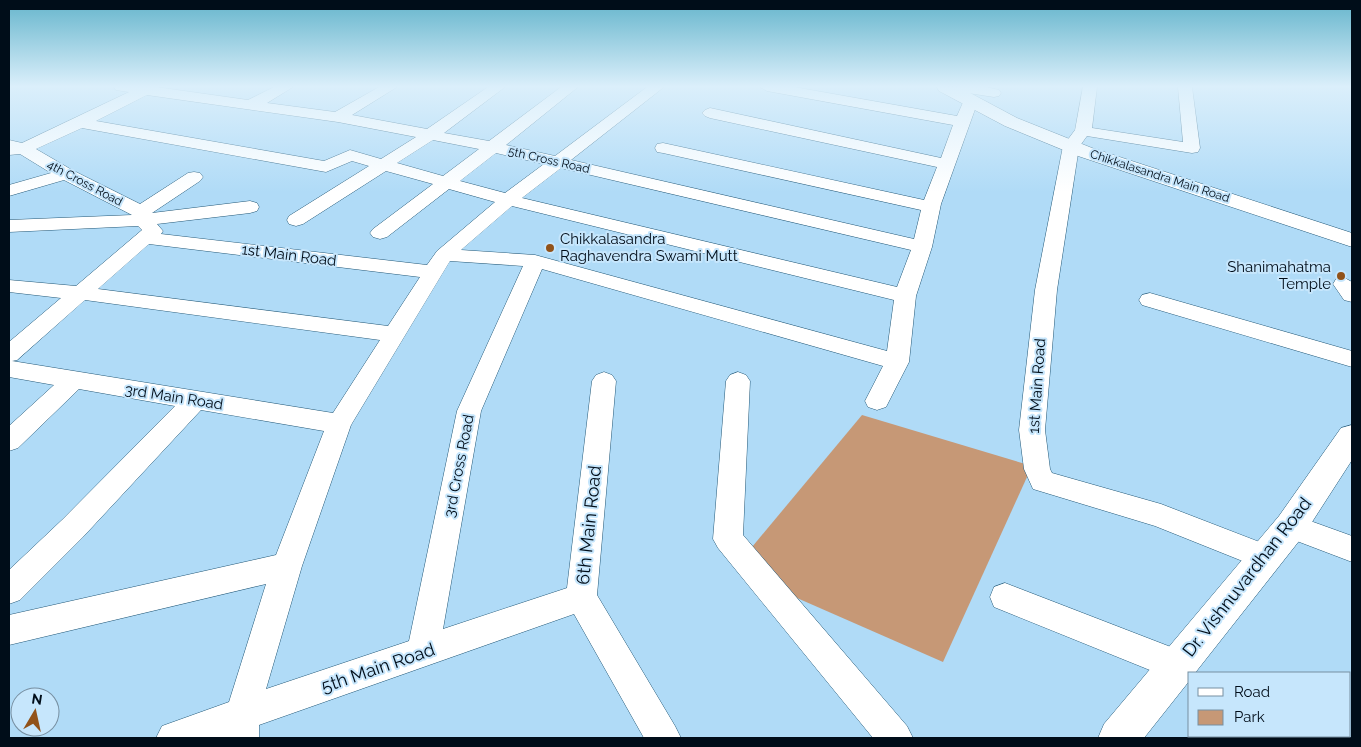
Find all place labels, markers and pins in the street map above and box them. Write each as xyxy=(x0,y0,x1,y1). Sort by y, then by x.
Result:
place label: Chikkalasandra Raghavendra Swami Mutt xyxy=(560,230,738,265)
marker: Chikkalasandra Raghavendra Swami Mutt xyxy=(544,242,556,254)
place label: Shanimahatma Temple xyxy=(1227,258,1331,293)
marker: Shanimahatma Temple xyxy=(1335,270,1347,282)

